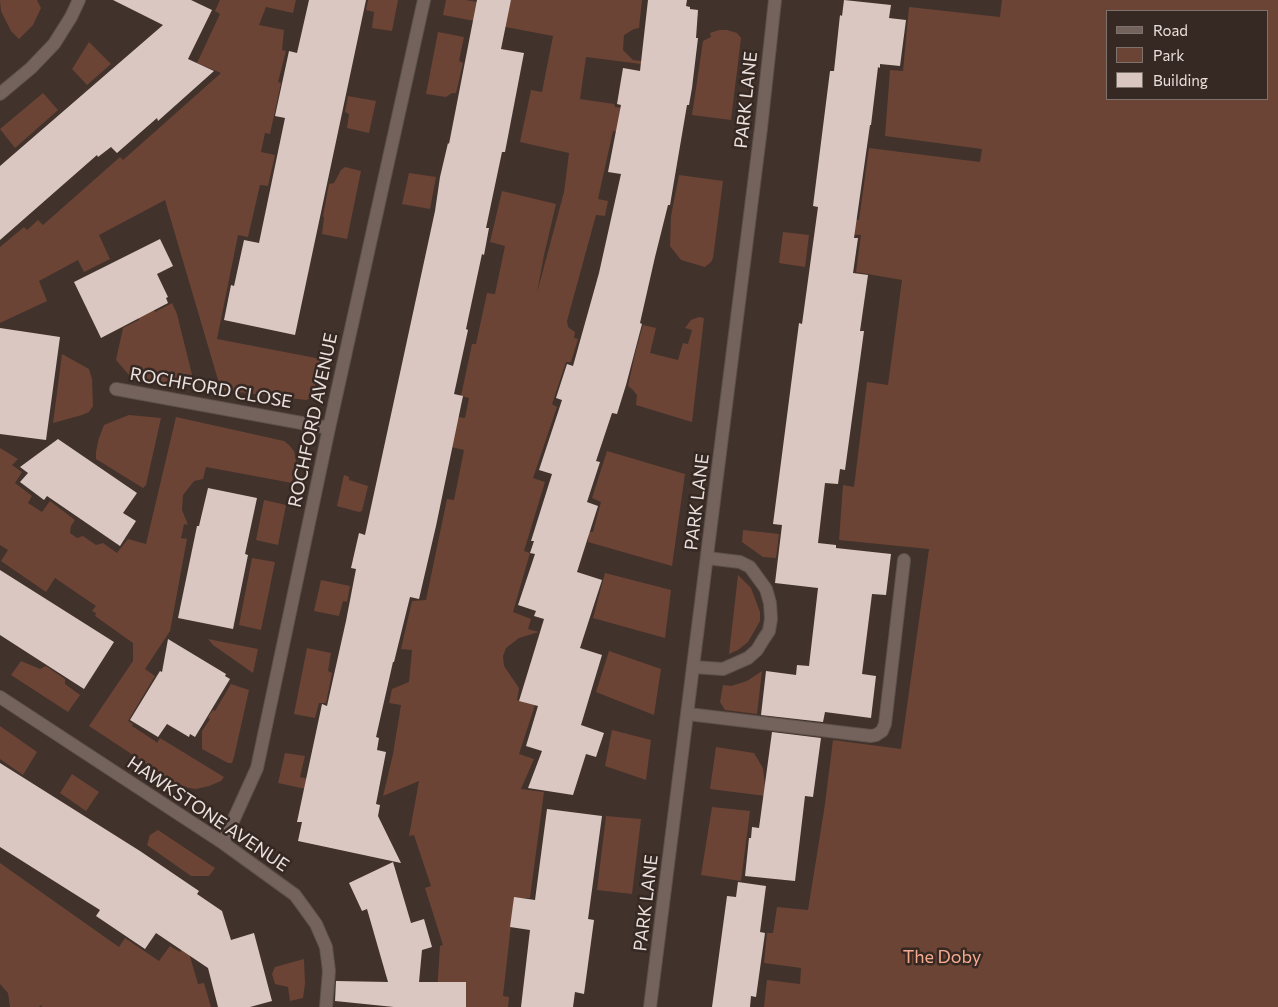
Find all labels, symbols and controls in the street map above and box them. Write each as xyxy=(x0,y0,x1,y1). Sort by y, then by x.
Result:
legend xyxy=(1106,10,1268,100)
text: Road xyxy=(1153,21,1188,39)
text: Park xyxy=(1153,46,1184,64)
street label: PARK LANE xyxy=(730,50,762,150)
text: Building xyxy=(1153,71,1208,89)
street label: ROCHFORD AVENUE xyxy=(284,331,342,509)
street label: ROCHFORD CLOSE xyxy=(128,363,294,413)
street label: PARK LANE xyxy=(680,452,714,552)
street label: HAWKSTONE AVENUE xyxy=(123,752,293,876)
street label: PARK LANE xyxy=(629,853,663,953)
park label: The Doby xyxy=(903,946,981,968)

